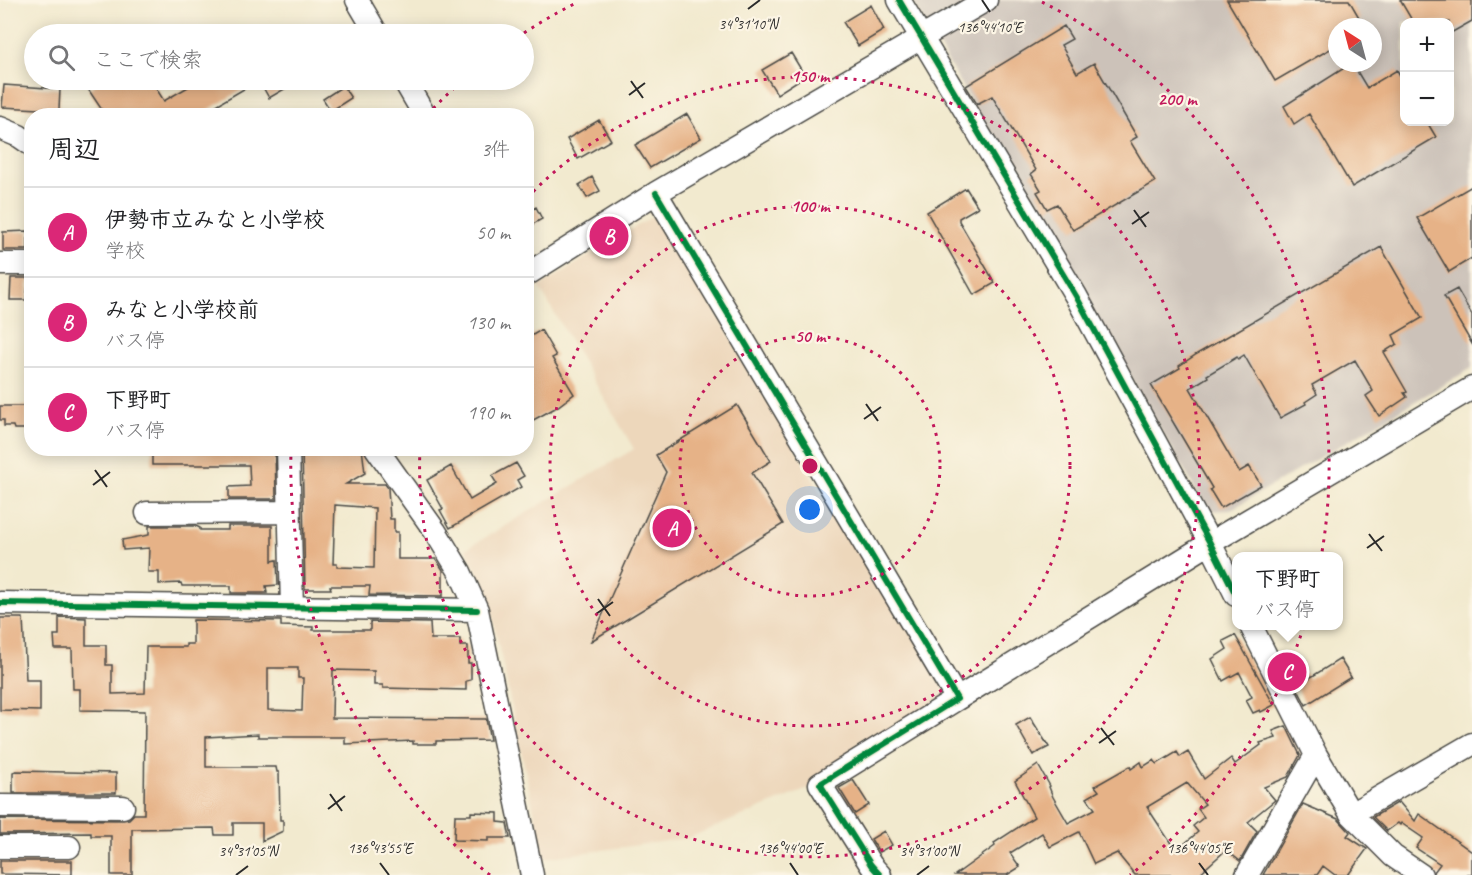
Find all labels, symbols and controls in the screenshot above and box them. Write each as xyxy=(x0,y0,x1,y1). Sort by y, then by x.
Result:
text: 34°31'10"N xyxy=(718,15,781,34)
text: 136°44'10"E xyxy=(958,18,1024,37)
north arrow xyxy=(1328,18,1382,72)
map controls xyxy=(1400,18,1454,126)
button: + xyxy=(1400,18,1454,72)
search box xyxy=(24,24,534,90)
icon: search xyxy=(45,41,78,74)
text: ここで検索 xyxy=(93,46,203,74)
text: 150 m xyxy=(791,65,831,87)
button: − xyxy=(1400,72,1454,126)
text: 200 m xyxy=(1158,88,1198,110)
text: 周辺 xyxy=(48,133,100,166)
text: 3件 xyxy=(481,137,510,162)
text: 100 m xyxy=(791,195,831,217)
text: 伊勢市立みなと小学校 xyxy=(105,206,325,234)
pin: B xyxy=(590,214,628,258)
text: A xyxy=(62,220,73,245)
text: 50 m xyxy=(476,220,510,245)
text: 学校 xyxy=(105,238,145,263)
text: みなと小学校前 xyxy=(105,296,259,324)
text: B xyxy=(62,310,73,335)
text: 130 m xyxy=(467,310,510,335)
text: 50 m xyxy=(795,325,827,347)
text: バス停 xyxy=(105,328,165,353)
text: 下野町 xyxy=(105,386,171,414)
text: C xyxy=(63,400,72,425)
text: 190 m xyxy=(467,400,510,425)
text: バス停 xyxy=(105,418,165,443)
centre of rings xyxy=(800,456,820,476)
your location xyxy=(795,495,824,524)
pin: A xyxy=(652,506,692,550)
popup xyxy=(1232,552,1343,630)
text: 下野町 xyxy=(1254,565,1321,593)
text: バス停 xyxy=(1254,597,1314,622)
pin: C xyxy=(1268,650,1306,694)
text: 136°43'55"E xyxy=(348,839,414,858)
text: 136°44'00"E xyxy=(758,839,824,858)
text: 136°44'05"E xyxy=(1167,839,1233,858)
text: 34°31'05"N xyxy=(218,842,281,861)
text: 34°31'00"N xyxy=(899,842,962,861)

